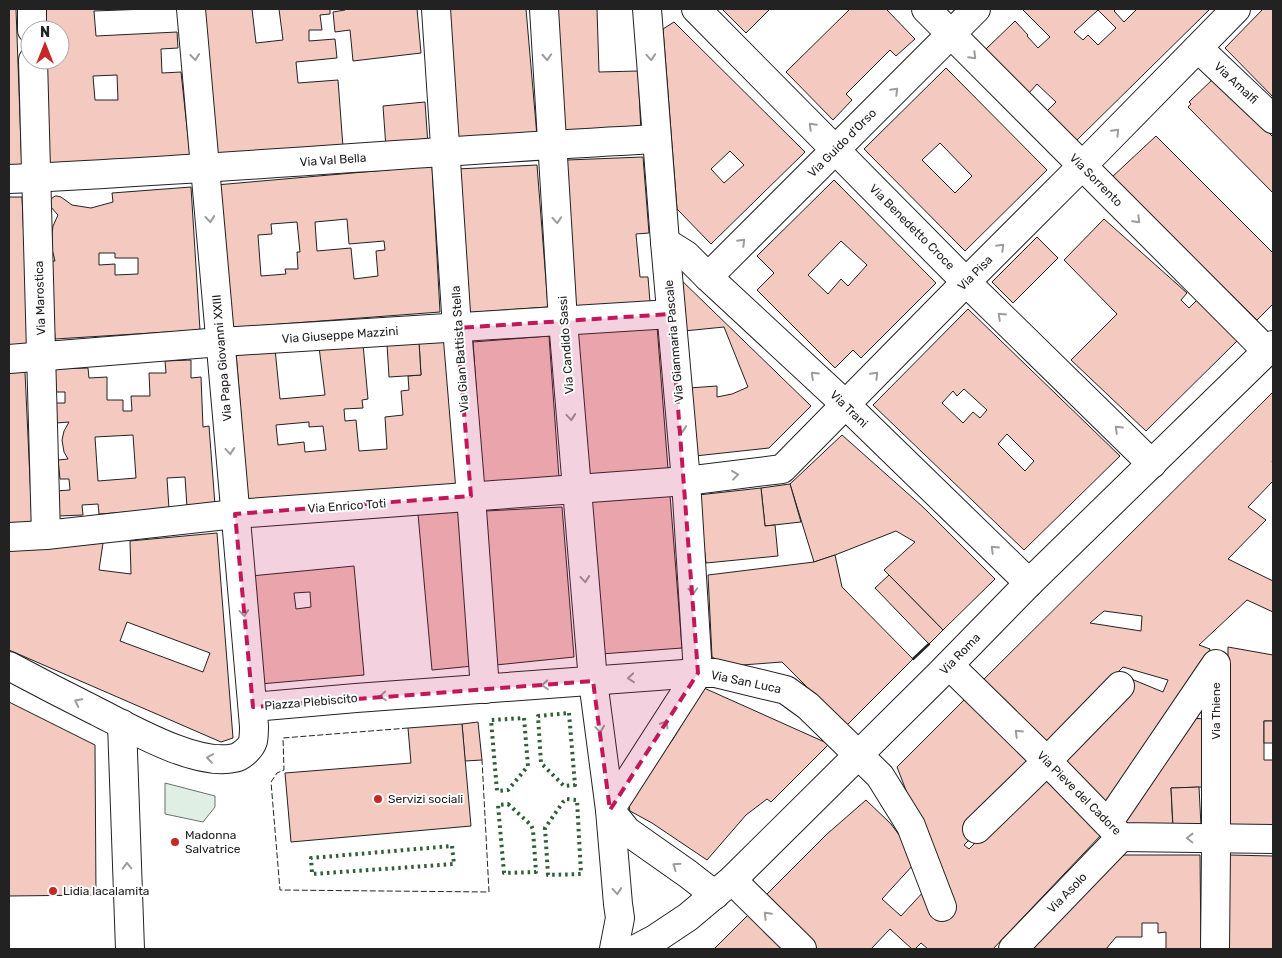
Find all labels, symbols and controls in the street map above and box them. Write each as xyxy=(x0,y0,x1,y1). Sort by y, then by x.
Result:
north arrow xyxy=(20,20,70,70)
text: N xyxy=(40,24,50,41)
one-way arrow xyxy=(967,50,976,59)
one-way arrow xyxy=(190,54,201,62)
one-way arrow xyxy=(541,54,552,62)
one-way arrow xyxy=(645,54,656,62)
street label: Via Amalfi xyxy=(1211,59,1261,107)
one-way arrow xyxy=(889,88,898,97)
street label: Via Guido d'Orso xyxy=(805,106,879,180)
one-way arrow xyxy=(809,123,818,132)
one-way arrow xyxy=(1110,128,1119,137)
street label: Via Val Bella xyxy=(299,151,367,169)
street label: Via Sorrento xyxy=(1067,151,1125,209)
street label: Via Benedetto Croce xyxy=(866,181,958,273)
one-way arrow xyxy=(205,215,216,223)
one-way arrow xyxy=(1131,215,1140,224)
one-way arrow xyxy=(551,216,562,224)
one-way arrow xyxy=(737,239,746,248)
one-way arrow xyxy=(996,243,1005,252)
street label: Via Pisa xyxy=(955,253,995,293)
street label: Via Marostica xyxy=(32,260,48,336)
street label: Via Gianmaria Pascale xyxy=(662,279,686,403)
street label: Via Gian Battista Stella xyxy=(449,285,471,413)
street label: Via Papa Giovanni XXIII xyxy=(209,294,235,422)
street label: Via Candido Sassi xyxy=(556,295,576,395)
one-way arrow xyxy=(998,313,1007,322)
street label: Via Giuseppe Mazzini xyxy=(281,324,399,346)
one-way arrow xyxy=(869,371,878,380)
one-way arrow xyxy=(810,372,819,381)
street label: Via Trani xyxy=(827,388,871,430)
one-way arrow xyxy=(565,413,576,421)
one-way arrow xyxy=(676,425,687,433)
one-way arrow xyxy=(1114,426,1123,435)
one-way arrow xyxy=(224,447,235,455)
one-way arrow xyxy=(731,470,739,481)
street label: Via Enrico Toti xyxy=(307,496,387,516)
one-way arrow xyxy=(991,546,1000,555)
one-way arrow xyxy=(579,575,590,583)
one-way arrow xyxy=(687,587,698,595)
one-way arrow xyxy=(238,609,249,617)
street label: Via Roma xyxy=(937,630,983,678)
street label: Via San Luca xyxy=(710,668,782,696)
one-way arrow xyxy=(627,672,635,683)
one-way arrow xyxy=(540,679,548,690)
street label: Via Thiene xyxy=(1209,682,1223,740)
street label: Piazza Plebiscito xyxy=(264,691,358,713)
one-way arrow xyxy=(378,691,386,702)
one-way arrow xyxy=(74,698,83,708)
one-way arrow xyxy=(658,721,668,730)
one-way arrow xyxy=(594,726,605,734)
one-way arrow xyxy=(1015,730,1024,739)
street label: Via Pieve del Cadore xyxy=(1034,748,1124,838)
one-way arrow xyxy=(206,753,214,764)
place label: Servizi sociali xyxy=(388,792,463,806)
marker: Servizi sociali xyxy=(372,793,384,805)
place label: Madonna Salvatrice xyxy=(185,828,241,856)
one-way arrow xyxy=(1185,833,1193,843)
marker: Madonna Salvatrice xyxy=(169,836,181,848)
one-way arrow xyxy=(122,861,133,869)
one-way arrow xyxy=(672,863,681,872)
street label: Via Asolo xyxy=(1044,870,1090,916)
place label: Lidia lacalamita xyxy=(63,884,150,898)
marker: Lidia lacalamita xyxy=(47,885,59,897)
one-way arrow xyxy=(611,887,622,895)
one-way arrow xyxy=(764,912,773,921)

